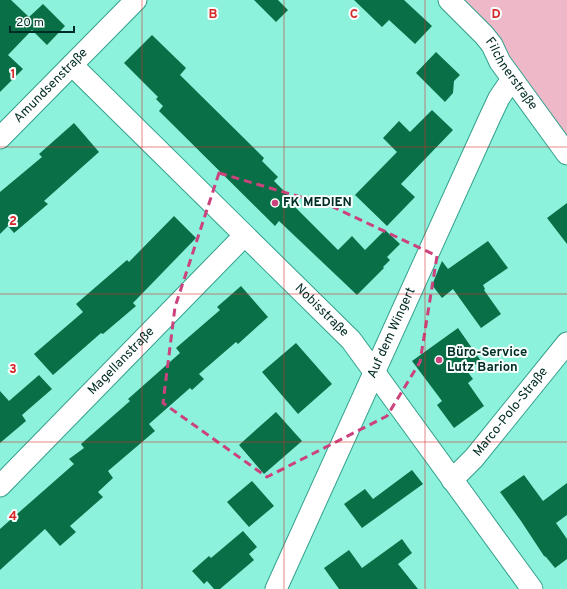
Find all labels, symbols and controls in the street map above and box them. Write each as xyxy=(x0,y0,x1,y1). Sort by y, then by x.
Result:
text: B xyxy=(209,7,218,23)
text: C xyxy=(350,7,358,23)
text: D xyxy=(491,7,501,23)
scale bar xyxy=(10,8,74,34)
text: 20 m xyxy=(16,15,44,31)
street label: Filchnerstraße xyxy=(481,34,541,113)
street label: Amundsenstraße xyxy=(11,45,92,127)
text: 1 xyxy=(10,67,16,83)
place label: FK MEDIEN xyxy=(283,195,352,211)
marker: FK MEDIEN xyxy=(270,198,280,208)
text: 2 xyxy=(9,214,17,230)
street label: Nobisstraße xyxy=(291,281,352,341)
street label: Auf dem Wingert xyxy=(364,285,420,381)
street label: Magellanstraße xyxy=(85,324,158,399)
place label: Büro-Service Lutz Barion xyxy=(447,345,527,376)
marker: Büro-Service Lutz Barion xyxy=(434,355,444,365)
text: 3 xyxy=(9,362,17,378)
street label: Marco-Polo-Straße xyxy=(470,364,552,460)
text: 4 xyxy=(9,509,17,525)

